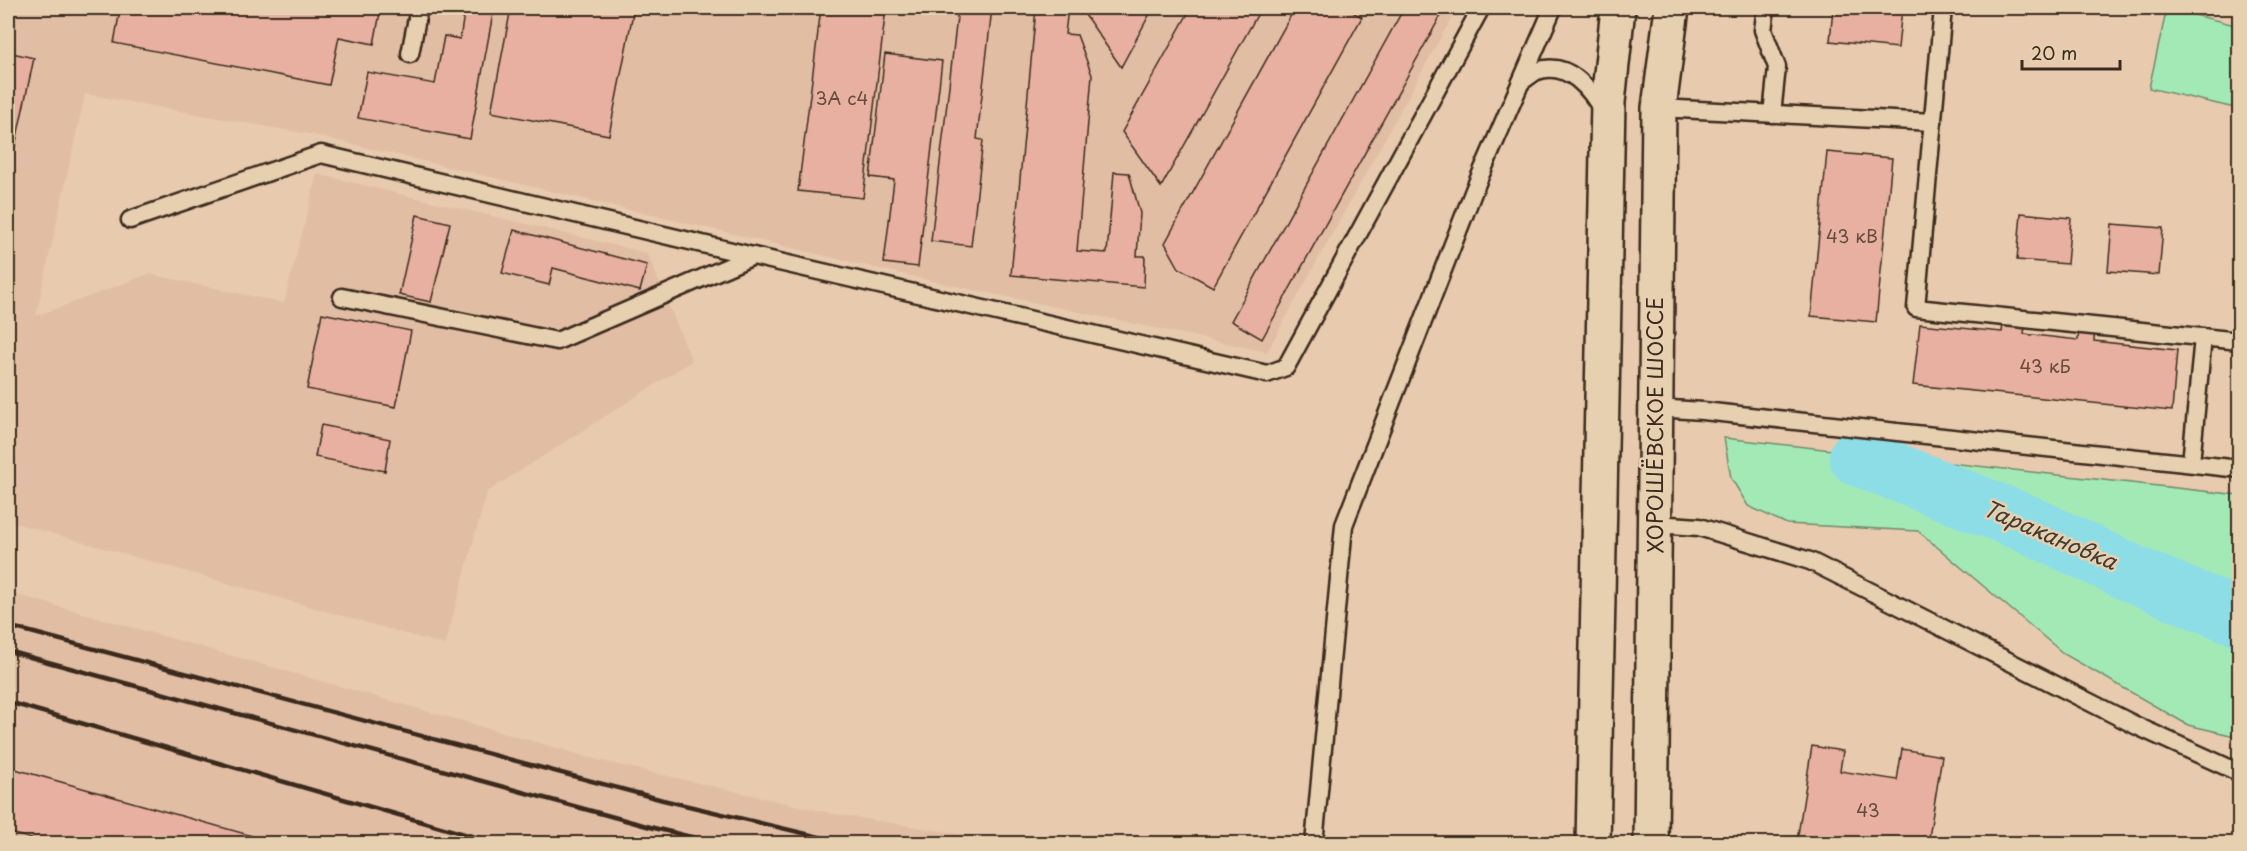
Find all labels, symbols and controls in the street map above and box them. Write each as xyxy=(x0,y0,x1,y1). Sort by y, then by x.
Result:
scale bar xyxy=(2022,33,2120,71)
text: 20 m xyxy=(2031,39,2077,66)
house number: 3А с4 xyxy=(816,84,868,111)
house number: 43 кВ xyxy=(1826,222,1878,249)
street label: ХОРОШЁВСКОЕ ШОССЕ xyxy=(1638,297,1670,553)
house number: 43 кБ xyxy=(2020,352,2070,379)
water label: Таракановка xyxy=(1978,490,2124,577)
house number: 43 xyxy=(1856,796,1880,823)

